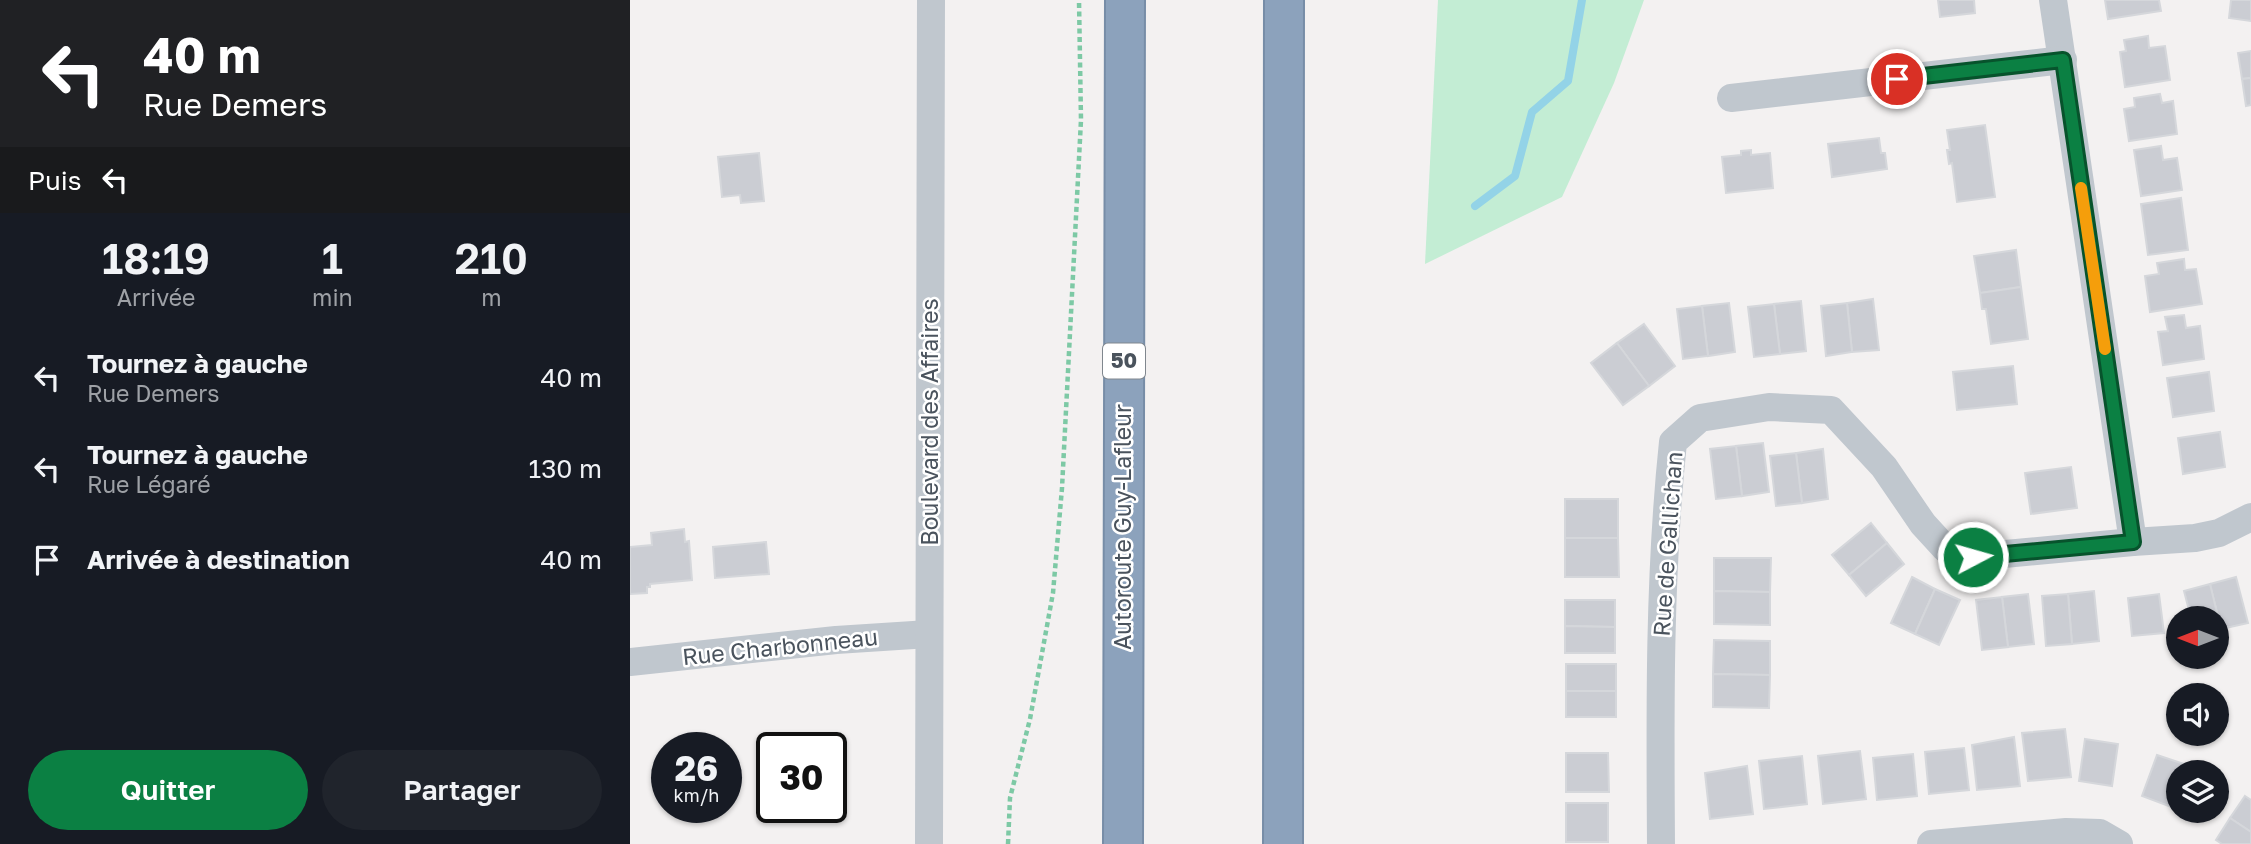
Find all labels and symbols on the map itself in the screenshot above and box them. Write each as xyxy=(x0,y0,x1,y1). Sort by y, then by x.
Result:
pin xyxy=(1867,49,1927,109)
street label: Boulevard des Affaires xyxy=(915,298,943,546)
road number: 50 xyxy=(1103,344,1145,378)
street label: Autoroute Guy-Lafleur xyxy=(1108,404,1136,650)
street label: Rue de Gallichan xyxy=(1647,451,1687,637)
position arrow xyxy=(1936,520,2010,594)
north arrow xyxy=(2166,606,2230,668)
street label: Rue Charbonneau xyxy=(681,622,879,670)
speed limit sign: 30 xyxy=(756,732,847,823)

